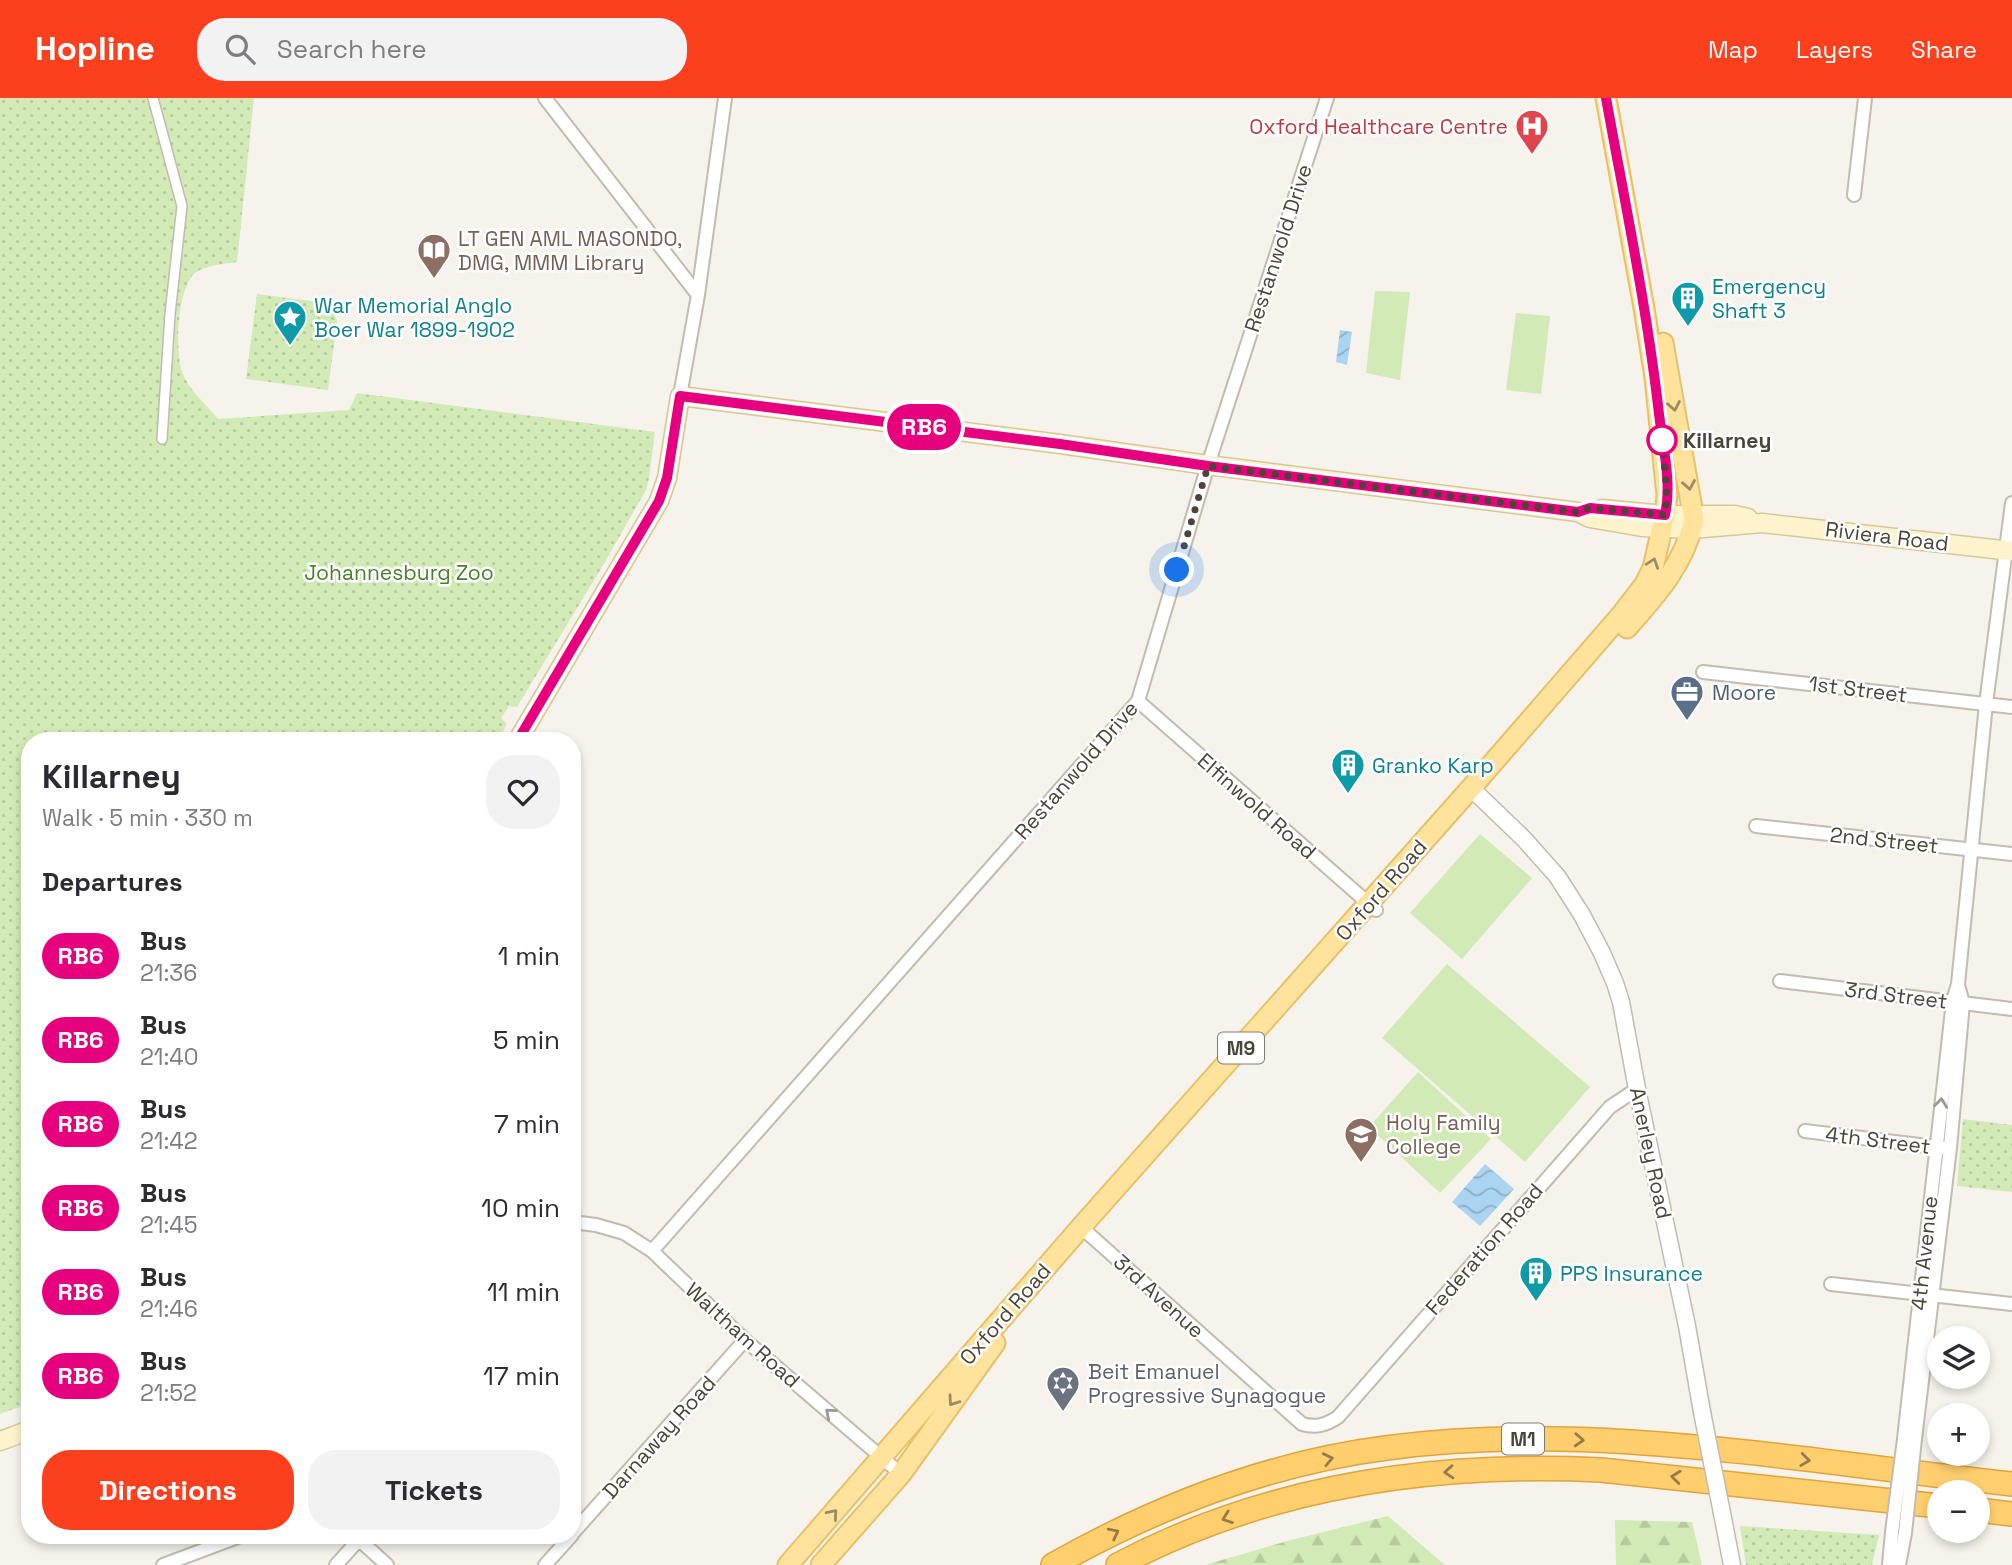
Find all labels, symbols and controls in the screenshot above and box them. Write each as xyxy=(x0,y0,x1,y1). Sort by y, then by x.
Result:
search box xyxy=(197,18,687,81)
text: Hopline xyxy=(35,28,155,70)
icon: search xyxy=(221,30,259,68)
text: Search here xyxy=(277,32,427,66)
text: Map xyxy=(1708,34,1758,65)
text: Layers xyxy=(1796,34,1873,65)
text: Share xyxy=(1911,34,1977,65)
hospital icon: Oxford Healthcare Centre xyxy=(1513,107,1551,156)
place label: Oxford Healthcare Centre xyxy=(1249,113,1508,140)
street label: Restanwold Drive xyxy=(1238,161,1318,335)
place label: LT GEN AML MASONDO, DMG, MMM Library xyxy=(458,225,682,276)
library icon: LT GEN AML MASONDO, DMG, MMM Library xyxy=(415,231,453,280)
place label: Emergency Shaft 3 xyxy=(1712,273,1826,324)
building icon: Emergency Shaft 3 xyxy=(1669,279,1707,328)
place label: War Memorial Anglo Boer War 1899-1902 xyxy=(314,292,515,343)
place icon: War Memorial Anglo Boer War 1899-1902 xyxy=(271,298,309,347)
one-way arrow xyxy=(1666,400,1681,412)
line badge: RB6 xyxy=(884,404,964,450)
text: RB6 xyxy=(901,411,947,442)
marker: Killarney xyxy=(1647,425,1677,455)
place label: Killarney xyxy=(1683,427,1771,454)
one-way arrow xyxy=(1680,479,1695,491)
street label: Riviera Road xyxy=(1824,515,1950,557)
your location xyxy=(1159,552,1194,587)
one-way arrow xyxy=(1645,558,1659,570)
park label: Johannesburg Zoo xyxy=(304,559,494,586)
street label: 1st Street xyxy=(1807,670,1909,708)
office icon: Moore xyxy=(1668,673,1706,722)
place label: Moore xyxy=(1712,679,1776,706)
street label: Restanwold Drive xyxy=(1008,695,1144,845)
building icon: Granko Karp xyxy=(1329,746,1367,795)
street label: Elfinwold Road xyxy=(1192,747,1322,865)
place label: Granko Karp xyxy=(1372,752,1494,779)
button: heart xyxy=(486,755,560,829)
text: Killarney xyxy=(42,756,181,798)
text: Walk · 5 min · 330 m xyxy=(42,803,253,833)
street label: 2nd Street xyxy=(1829,821,1939,859)
street label: Oxford Road xyxy=(1329,833,1433,947)
text: Departures xyxy=(42,865,183,899)
text: Bus xyxy=(140,924,187,958)
text: 1 min xyxy=(498,939,560,973)
text: RB6 xyxy=(58,940,103,971)
text: 21:36 xyxy=(140,958,197,988)
street label: 3rd Street xyxy=(1843,975,1949,1015)
text: Bus xyxy=(140,1008,187,1042)
text: 5 min xyxy=(493,1023,560,1057)
text: RB6 xyxy=(58,1024,103,1055)
road number: M9 xyxy=(1218,1032,1264,1064)
text: 21:40 xyxy=(140,1042,198,1072)
street label: Anerley Road xyxy=(1624,1085,1678,1221)
text: Bus xyxy=(140,1092,187,1126)
one-way arrow xyxy=(1933,1097,1948,1109)
text: 7 min xyxy=(494,1107,560,1141)
text: RB6 xyxy=(58,1108,103,1139)
place label: Holy Family College xyxy=(1386,1109,1501,1160)
school or university icon: Holy Family College xyxy=(1342,1115,1380,1164)
street label: 4th Street xyxy=(1824,1120,1932,1160)
text: 21:42 xyxy=(140,1126,198,1156)
text: Bus xyxy=(140,1176,187,1210)
street label: Federation Road xyxy=(1419,1177,1549,1321)
text: 10 min xyxy=(481,1191,560,1225)
text: RB6 xyxy=(58,1192,103,1223)
street label: 4th Avenue xyxy=(1905,1194,1943,1312)
text: 21:45 xyxy=(140,1210,197,1240)
street label: 3rd Avenue xyxy=(1108,1248,1210,1344)
building icon: PPS Insurance xyxy=(1517,1254,1555,1303)
street label: Oxford Road xyxy=(953,1257,1057,1371)
text: Bus xyxy=(140,1260,187,1294)
place label: PPS Insurance xyxy=(1560,1260,1703,1287)
text: 11 min xyxy=(487,1275,560,1309)
text: RB6 xyxy=(58,1276,103,1307)
street label: Waltham Road xyxy=(680,1276,806,1394)
text: 21:46 xyxy=(140,1294,198,1324)
map controls xyxy=(1927,1326,1990,1543)
button: layers xyxy=(1927,1326,1990,1389)
text: Bus xyxy=(140,1344,187,1378)
place label: Beit Emanuel Progressive Synagogue xyxy=(1088,1358,1326,1409)
text: 17 min xyxy=(483,1359,560,1393)
text: RB6 xyxy=(58,1360,103,1391)
synagogue icon: Beit Emanuel Progressive Synagogue xyxy=(1044,1364,1082,1413)
street label: Darnaway Road xyxy=(596,1370,722,1504)
text: 21:52 xyxy=(140,1378,197,1408)
one-way arrow xyxy=(949,1393,961,1406)
button: + xyxy=(1927,1403,1990,1466)
one-way arrow xyxy=(825,1409,838,1421)
road number: M1 xyxy=(1502,1424,1544,1455)
one-way arrow xyxy=(1573,1432,1584,1447)
button: Directions xyxy=(42,1450,294,1530)
button: Tickets xyxy=(308,1450,560,1530)
one-way arrow xyxy=(1322,1452,1334,1467)
one-way arrow xyxy=(1799,1452,1811,1467)
one-way arrow xyxy=(1443,1464,1454,1479)
one-way arrow xyxy=(1670,1470,1681,1485)
button: − xyxy=(1927,1480,1990,1543)
one-way arrow xyxy=(825,1509,837,1522)
one-way arrow xyxy=(1222,1510,1234,1524)
one-way arrow xyxy=(1107,1528,1119,1542)

